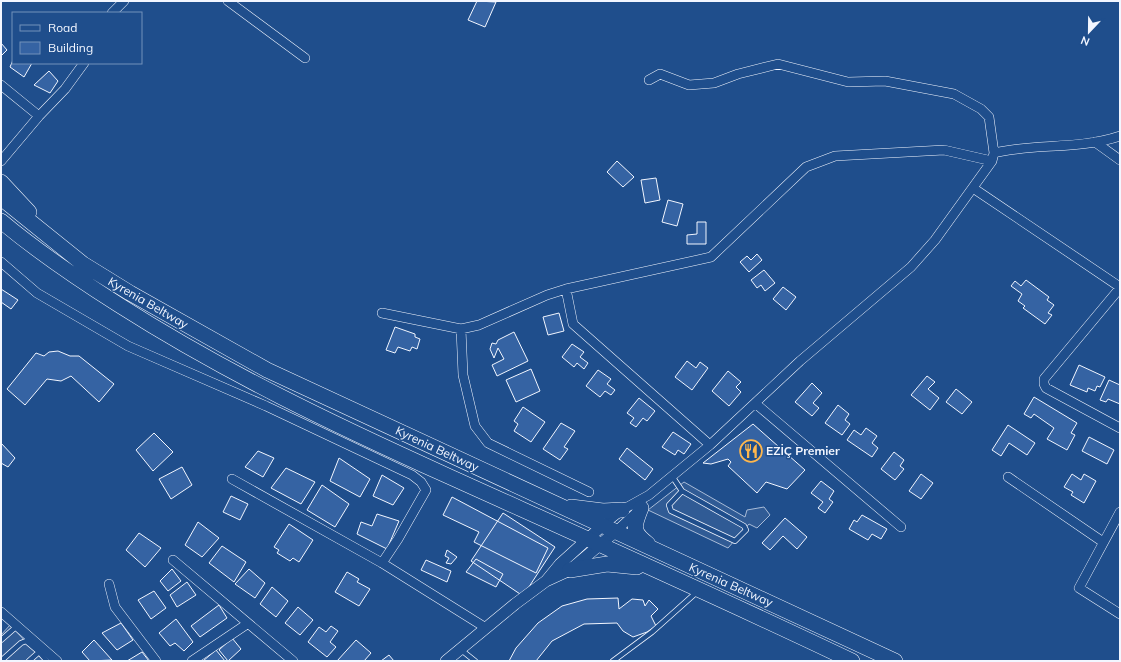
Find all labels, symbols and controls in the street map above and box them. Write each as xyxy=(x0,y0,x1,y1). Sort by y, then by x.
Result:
legend xyxy=(12,12,142,64)
north arrow xyxy=(1069,12,1109,52)
text: Road xyxy=(48,20,77,35)
text: N xyxy=(1079,33,1092,49)
text: Building xyxy=(48,40,93,55)
street label: Kyrenia Beltway xyxy=(105,273,192,332)
street label: Kyrenia Beltway xyxy=(393,423,482,475)
restaurant icon: EZİÇ Premier xyxy=(738,438,764,464)
place label: EZİÇ Premier xyxy=(766,443,840,458)
street label: Kyrenia Beltway xyxy=(687,559,776,610)

